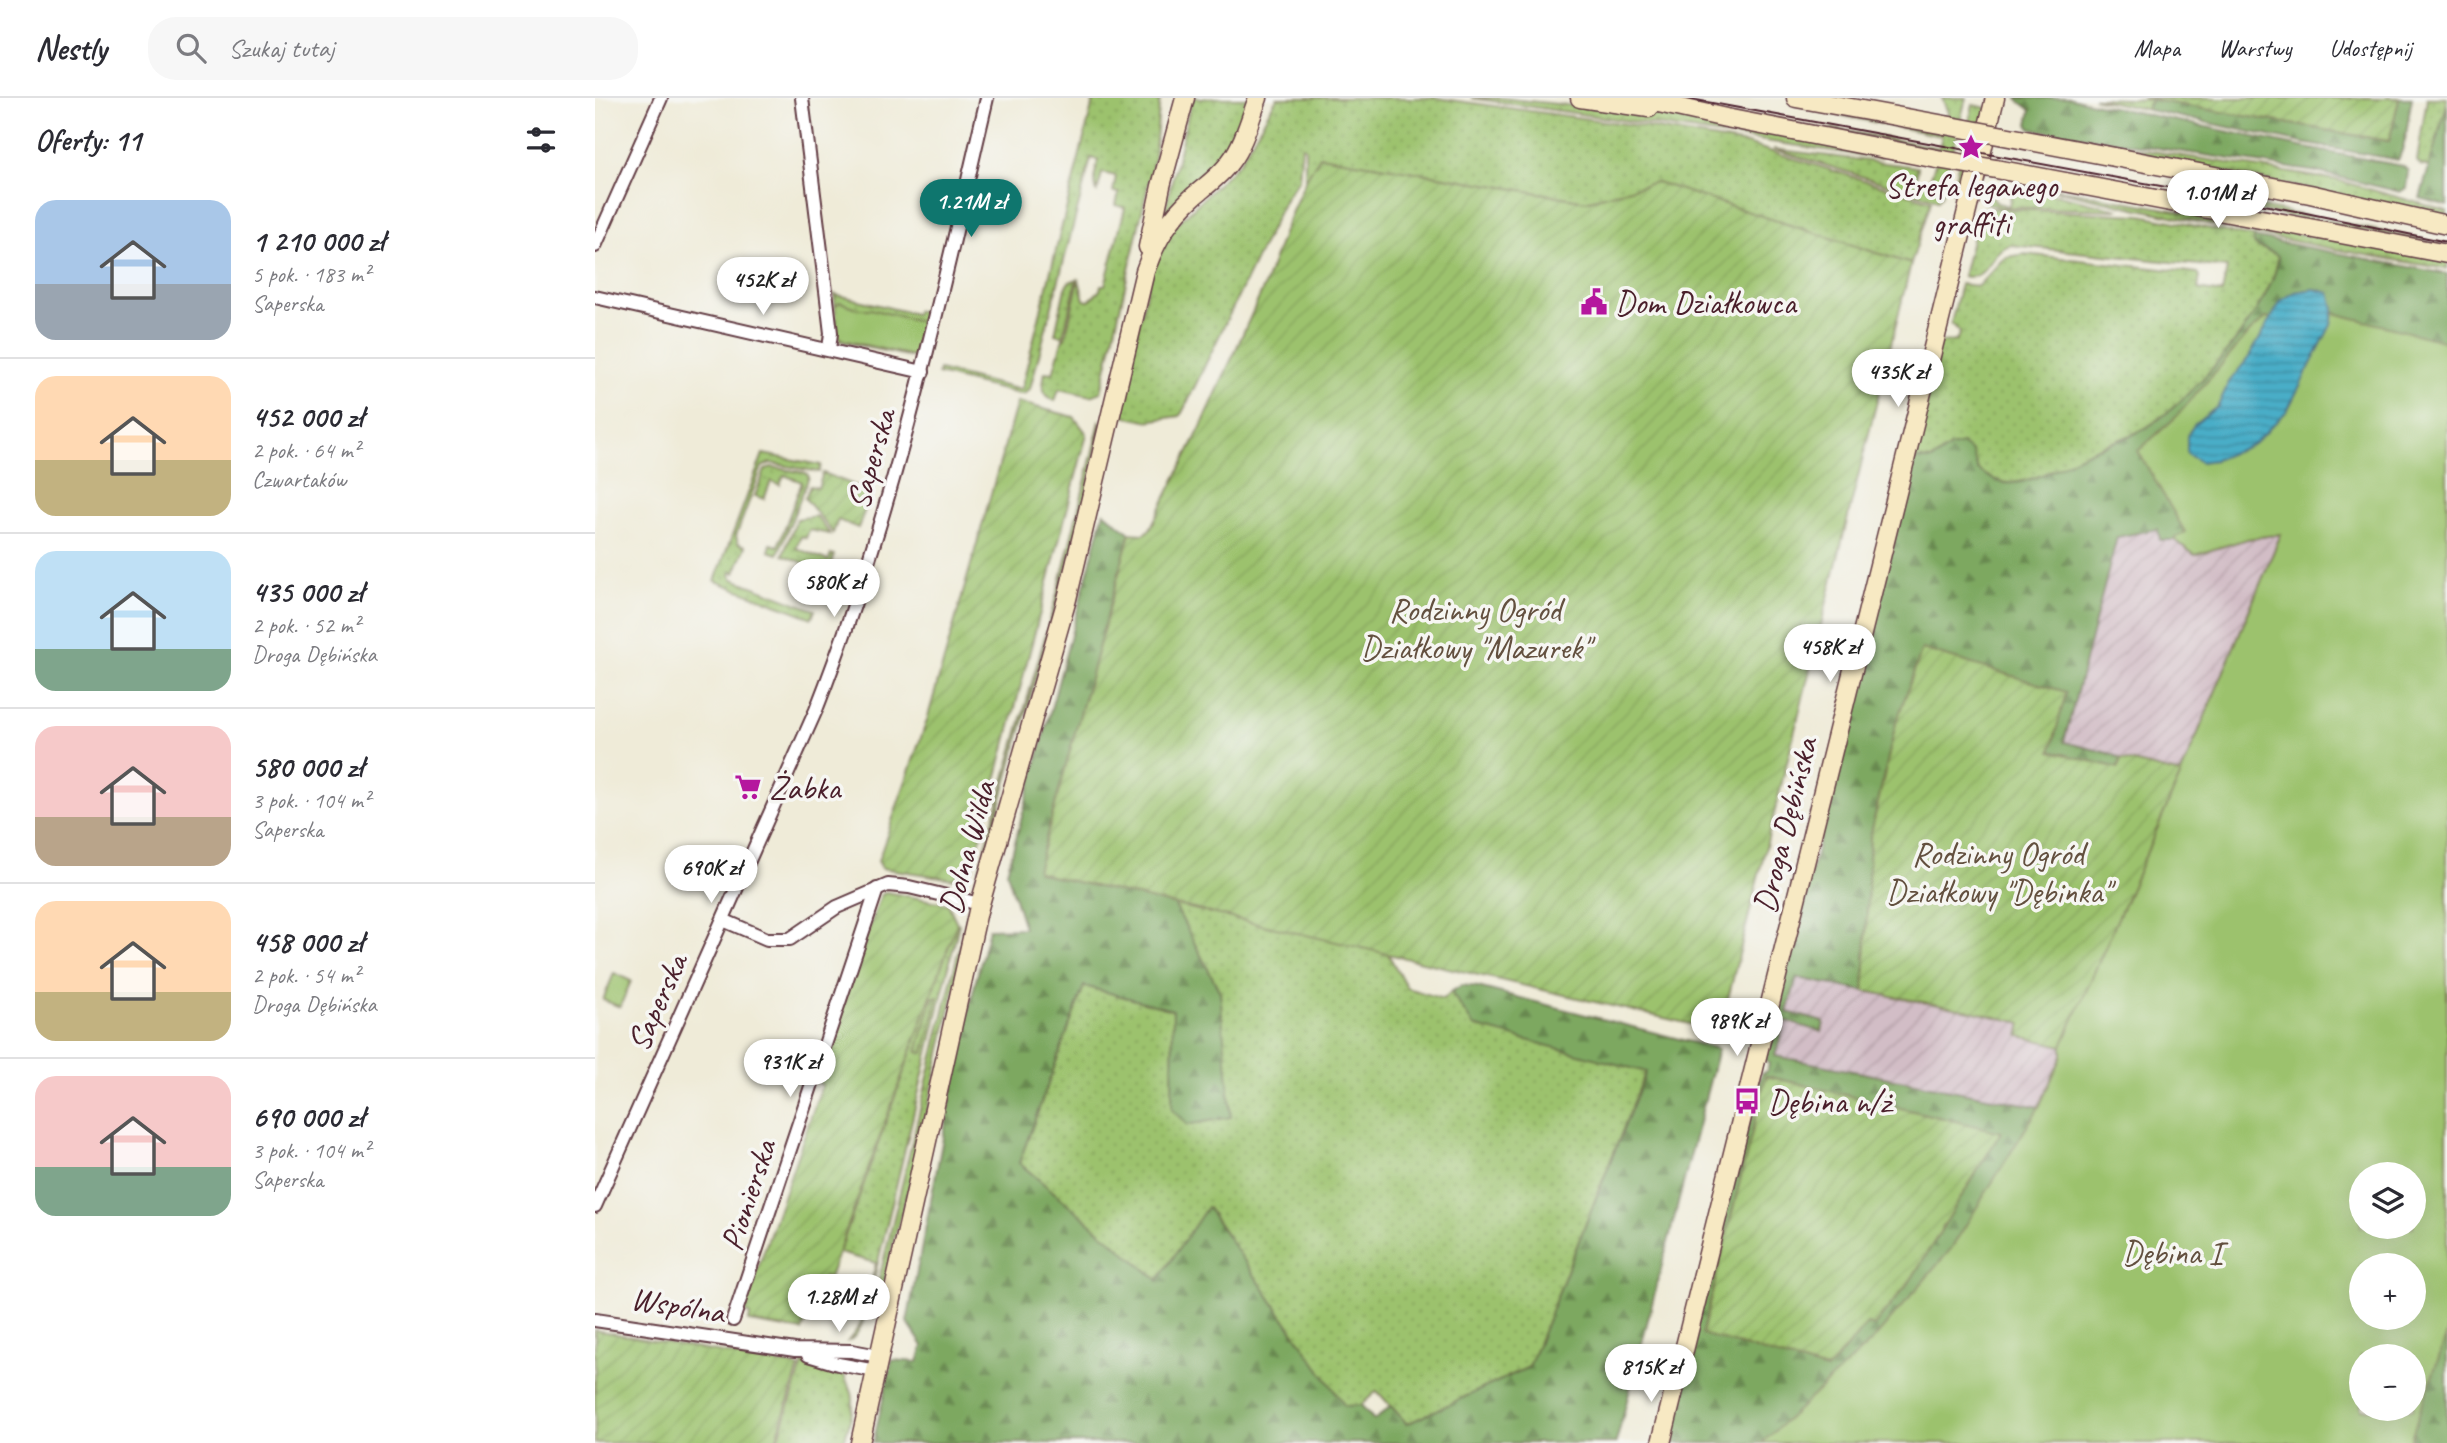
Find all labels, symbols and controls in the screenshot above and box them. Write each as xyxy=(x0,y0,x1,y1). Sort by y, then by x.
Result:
search box xyxy=(148,17,638,80)
text: Nestly xyxy=(35,27,106,69)
icon: search xyxy=(172,29,210,67)
text: Szukaj tutaj xyxy=(228,32,334,65)
text: Mapa xyxy=(2134,33,2180,63)
text: Warstwy xyxy=(2218,33,2291,63)
text: Udostępnij xyxy=(2329,33,2412,63)
text: Oferty: 11 xyxy=(35,121,141,159)
icon: filters xyxy=(522,121,560,159)
place icon: Strefa leganego graffiti xyxy=(1956,132,1986,162)
place label: Strefa leganego graffiti xyxy=(1885,165,2059,245)
pin: 1.01M zł xyxy=(2146,170,2290,230)
text: 1.01M zł xyxy=(2183,178,2253,207)
pin: 1.21M zł xyxy=(899,180,1043,239)
text: 1.21M zł xyxy=(936,187,1006,216)
text: 1 210 000 zł xyxy=(252,222,384,260)
icon: home xyxy=(91,228,175,312)
pin: 452K zł xyxy=(698,258,828,317)
text: 5 pok. · 183 m² xyxy=(252,260,370,289)
text: 452K zł xyxy=(733,265,793,294)
place label: Dom Działkowca xyxy=(1615,282,1798,324)
public building icon: Dom Działkowca xyxy=(1579,287,1609,317)
text: Saperska xyxy=(252,289,323,318)
pin: 435K zł xyxy=(1833,350,1963,409)
text: 435K zł xyxy=(1868,357,1928,386)
text: 452 000 zł xyxy=(252,398,363,436)
street label: Saperska xyxy=(837,402,906,514)
icon: home xyxy=(91,404,175,488)
text: 2 pok. · 64 m² xyxy=(252,436,360,465)
text: Czwartaków xyxy=(252,465,346,494)
pin: 580K zł xyxy=(769,560,899,619)
text: 580K zł xyxy=(804,567,864,596)
text: 435 000 zł xyxy=(252,573,363,611)
icon: home xyxy=(91,579,175,663)
park label: Rodzinny Ogród Działkowy "Mazurek" xyxy=(1360,589,1596,669)
text: 2 pok. · 52 m² xyxy=(252,611,360,640)
pin: 458K zł xyxy=(1765,624,1895,684)
text: 458K zł xyxy=(1800,632,1860,661)
text: Droga Dębińska xyxy=(252,640,377,669)
street label: Droga Dębińska xyxy=(1743,731,1828,917)
text: 580 000 zł xyxy=(252,748,363,786)
icon: home xyxy=(91,754,175,838)
place label: Żabka xyxy=(769,767,842,809)
supermarket icon: Żabka xyxy=(733,772,763,802)
street label: Dolna Wilda xyxy=(929,774,1005,918)
text: 3 pok. · 104 m² xyxy=(252,786,370,815)
text: Saperska xyxy=(252,815,323,844)
park label: Rodzinny Ogród Działkowy "Dębinka" xyxy=(1886,833,2116,913)
pin: 690K zł xyxy=(646,846,776,905)
text: 690K zł xyxy=(681,853,741,882)
text: 458 000 zł xyxy=(252,923,363,961)
icon: home xyxy=(91,929,175,1013)
street label: Saperska xyxy=(617,945,698,1058)
text: 2 pok. · 54 m² xyxy=(252,961,360,990)
text: Droga Dębińska xyxy=(252,990,377,1019)
pin: 989K zł xyxy=(1672,998,1802,1058)
text: 989K zł xyxy=(1707,1006,1767,1035)
pin: 931K zł xyxy=(725,1040,855,1099)
text: 931K zł xyxy=(760,1047,820,1076)
place label: Dębina n/ż xyxy=(1768,1081,1894,1123)
bus stop icon: Dębina n/ż xyxy=(1732,1086,1762,1116)
text: 690 000 zł xyxy=(252,1098,364,1136)
icon: home xyxy=(91,1104,175,1188)
street label: Pionierska xyxy=(710,1133,786,1256)
text: 3 pok. · 104 m² xyxy=(252,1136,370,1165)
map controls xyxy=(2349,1162,2426,1421)
button: layers xyxy=(2349,1162,2426,1239)
text: Saperska xyxy=(252,1165,323,1194)
park label: Dębina I xyxy=(2122,1232,2229,1274)
button: + xyxy=(2349,1253,2426,1330)
pin: 1.28M zł xyxy=(767,1274,911,1334)
street label: Wspólna xyxy=(628,1277,730,1333)
text: 1.28M zł xyxy=(804,1282,874,1311)
pin: 815K zł xyxy=(1586,1344,1716,1404)
button: − xyxy=(2349,1344,2426,1421)
text: 815K zł xyxy=(1621,1352,1681,1381)

